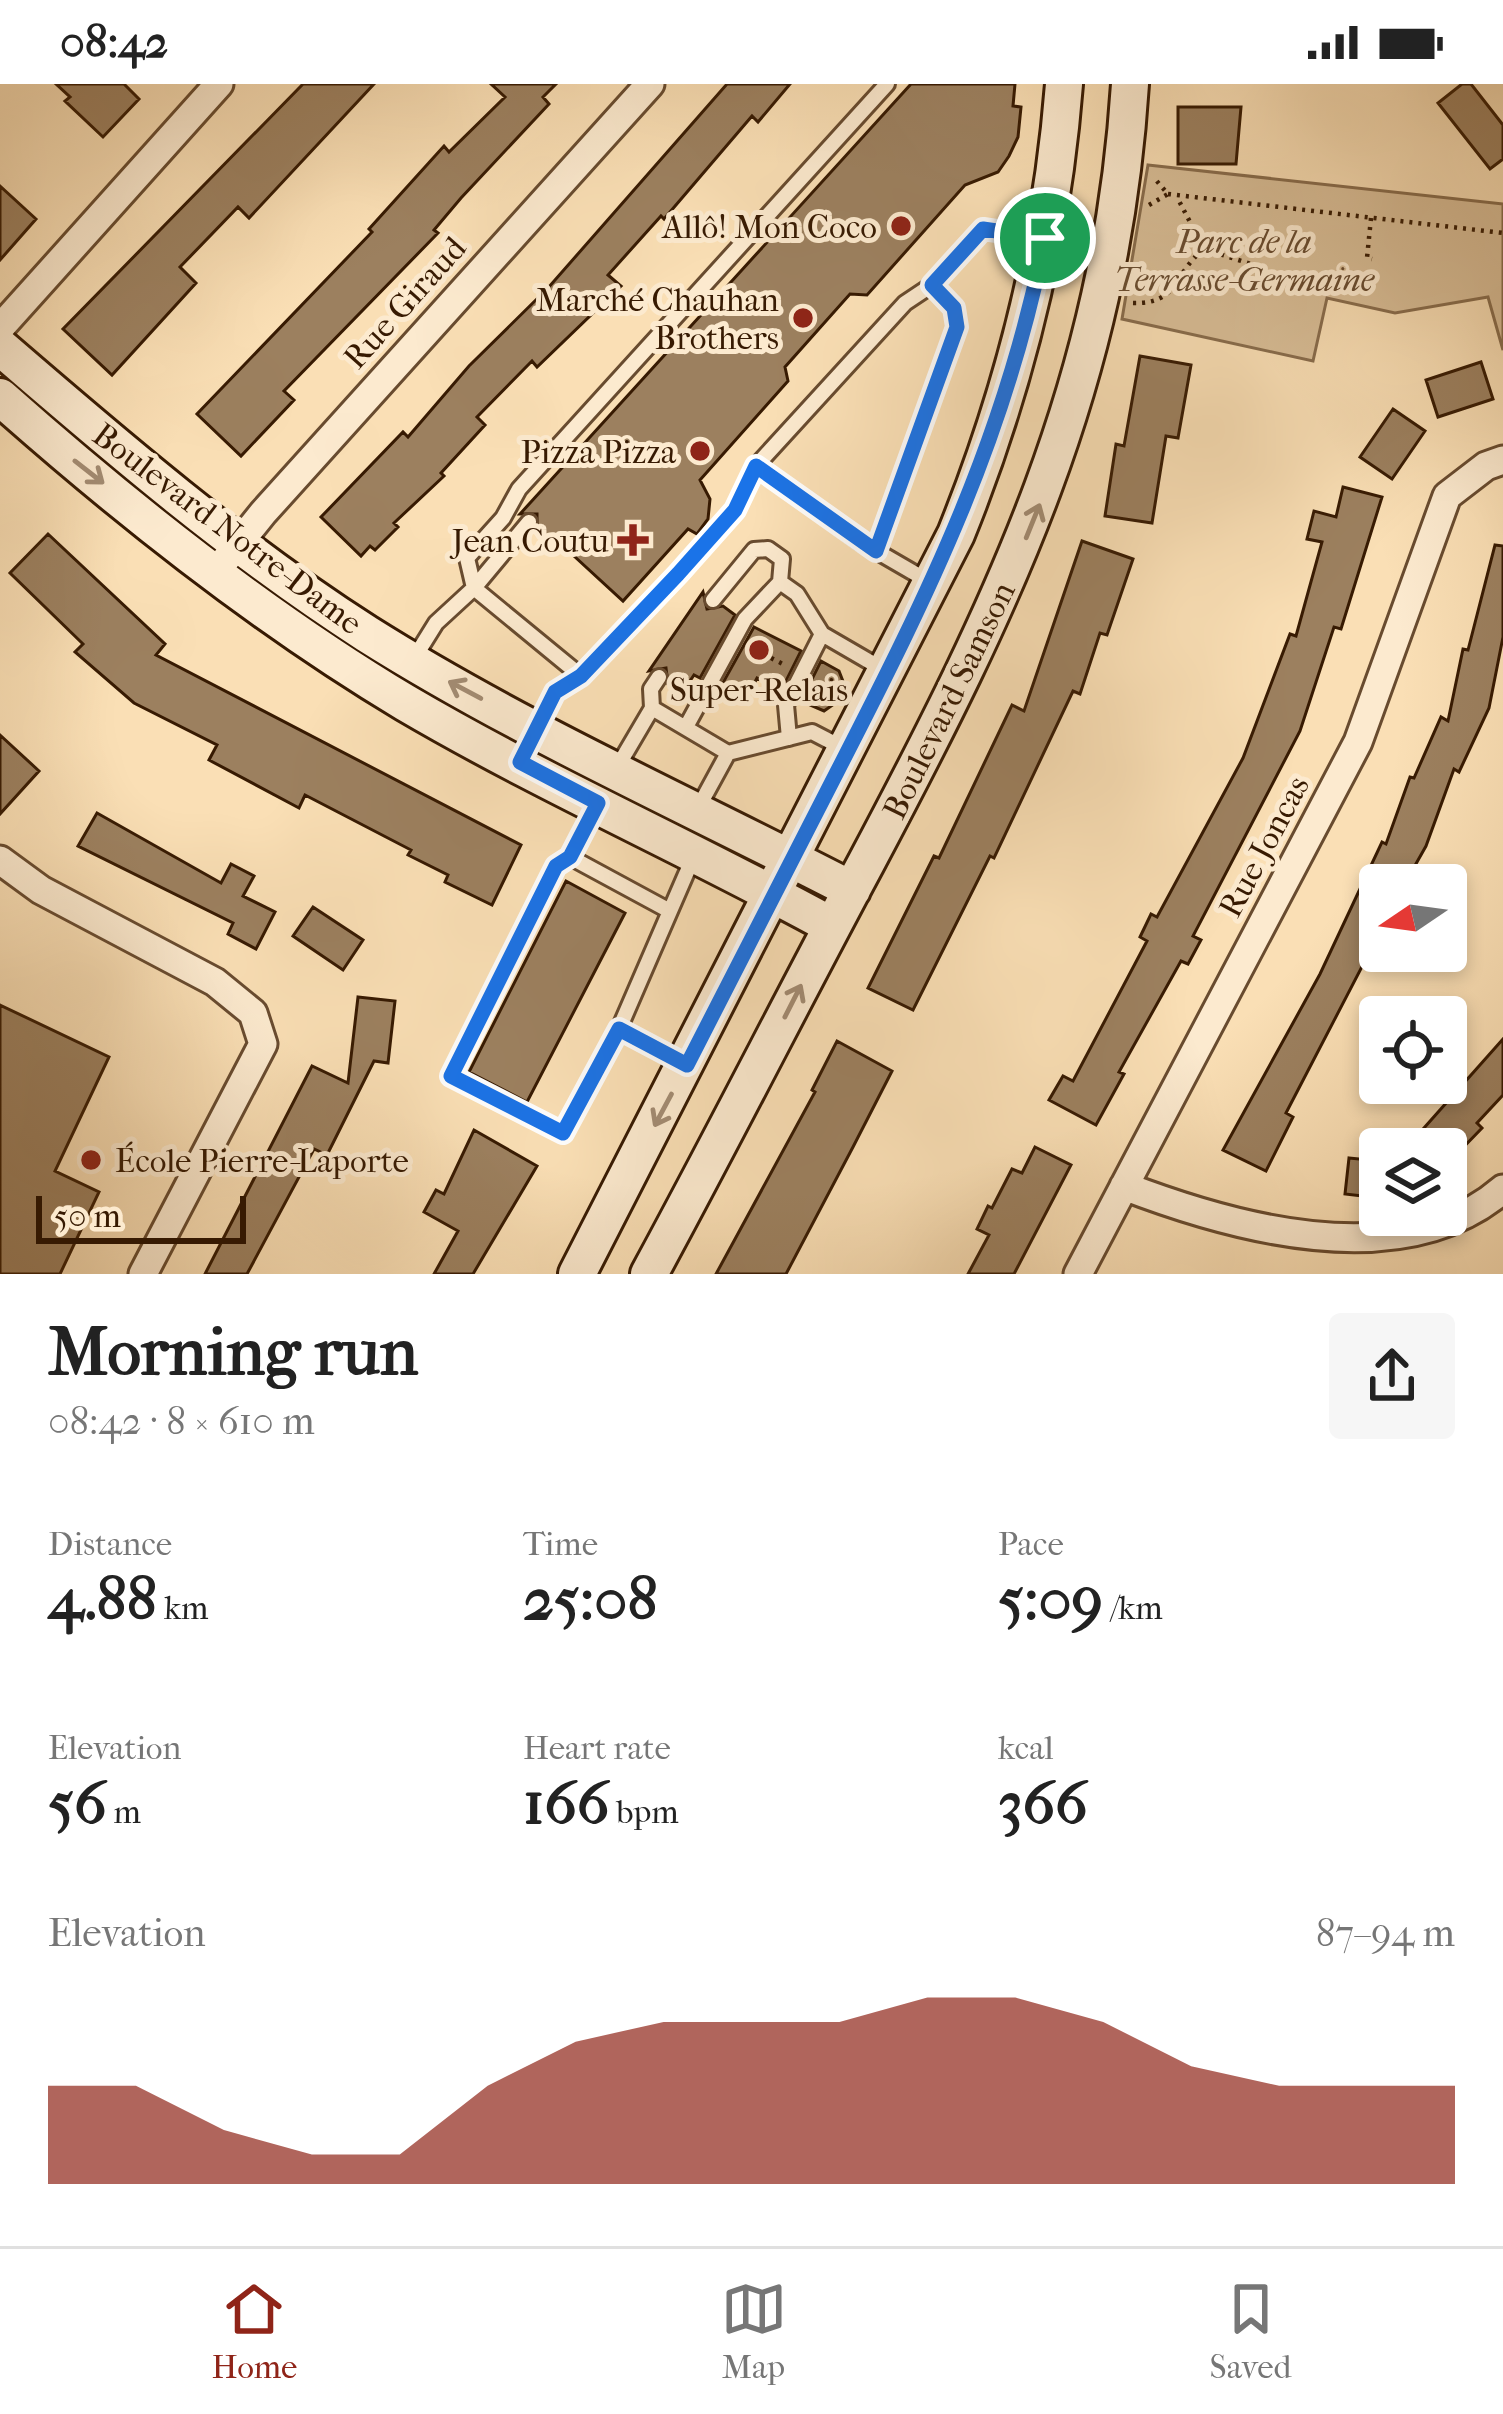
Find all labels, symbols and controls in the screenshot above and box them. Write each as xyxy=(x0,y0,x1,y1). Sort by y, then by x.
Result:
text: 08:42 xyxy=(60,16,168,69)
pin xyxy=(994,187,1096,289)
icon: arrive xyxy=(1012,205,1078,271)
place label: Allô! Mon Coco xyxy=(660,208,877,247)
marker: Allô! Mon Coco xyxy=(888,213,914,239)
park label: Parc de la Terrasse-Germaine xyxy=(1114,223,1376,300)
street label: Rue Giraud xyxy=(336,228,475,377)
place label: Marché Chauhan Brothers xyxy=(536,281,779,358)
marker: Marché Chauhan Brothers xyxy=(790,305,816,331)
street label: Boulevard Notre-Dame xyxy=(85,415,369,643)
place label: Pizza Pizza xyxy=(521,433,677,472)
marker: Pizza Pizza xyxy=(687,438,713,464)
one-way arrow xyxy=(73,458,105,485)
one-way arrow xyxy=(1024,504,1045,541)
place label: Jean Coutu xyxy=(449,522,609,561)
marker: Jean Coutu xyxy=(620,527,646,553)
street label: Boulevard Samson xyxy=(875,576,1024,826)
marker: Super-Relais xyxy=(746,637,772,663)
place label: Super-Relais xyxy=(670,671,848,710)
one-way arrow xyxy=(448,678,483,701)
street label: Rue Joncas xyxy=(1211,769,1318,924)
north arrow xyxy=(1359,864,1467,972)
map controls xyxy=(1359,864,1467,1236)
one-way arrow xyxy=(783,984,806,1019)
button: locate xyxy=(1359,996,1467,1104)
one-way arrow xyxy=(651,1092,674,1128)
button: layers xyxy=(1359,1128,1467,1236)
place label: École Pierre-Laporte xyxy=(115,1141,409,1181)
marker: École Pierre-Laporte xyxy=(78,1147,104,1173)
scale bar xyxy=(36,1190,246,1243)
text: 50 m xyxy=(54,1197,121,1236)
button: share xyxy=(1329,1313,1455,1439)
text: Morning run xyxy=(48,1314,418,1391)
text: 08:42 · 8 × 610 m xyxy=(48,1398,315,1444)
text: Distance xyxy=(48,1525,172,1564)
text: Time xyxy=(523,1525,598,1564)
text: Pace xyxy=(998,1525,1064,1564)
text: 4.88 xyxy=(48,1564,157,1635)
text: 25:08 xyxy=(523,1564,658,1635)
text: 5:09 xyxy=(998,1564,1103,1635)
text: km xyxy=(157,1589,208,1628)
text: /km xyxy=(1103,1589,1163,1628)
text: Elevation xyxy=(48,1729,181,1768)
text: Heart rate xyxy=(523,1729,671,1768)
text: kcal xyxy=(998,1729,1054,1768)
text: 56 xyxy=(48,1768,106,1839)
text: 166 xyxy=(523,1768,609,1839)
text: 366 xyxy=(998,1768,1088,1839)
text: m xyxy=(106,1793,141,1832)
text: bpm xyxy=(609,1793,679,1832)
text: Elevation xyxy=(48,1910,206,1956)
text: 87–94 m xyxy=(1316,1910,1455,1956)
tab: Home xyxy=(212,2276,297,2387)
tab: Map xyxy=(721,2276,787,2387)
tab: Saved xyxy=(1210,2276,1291,2387)

